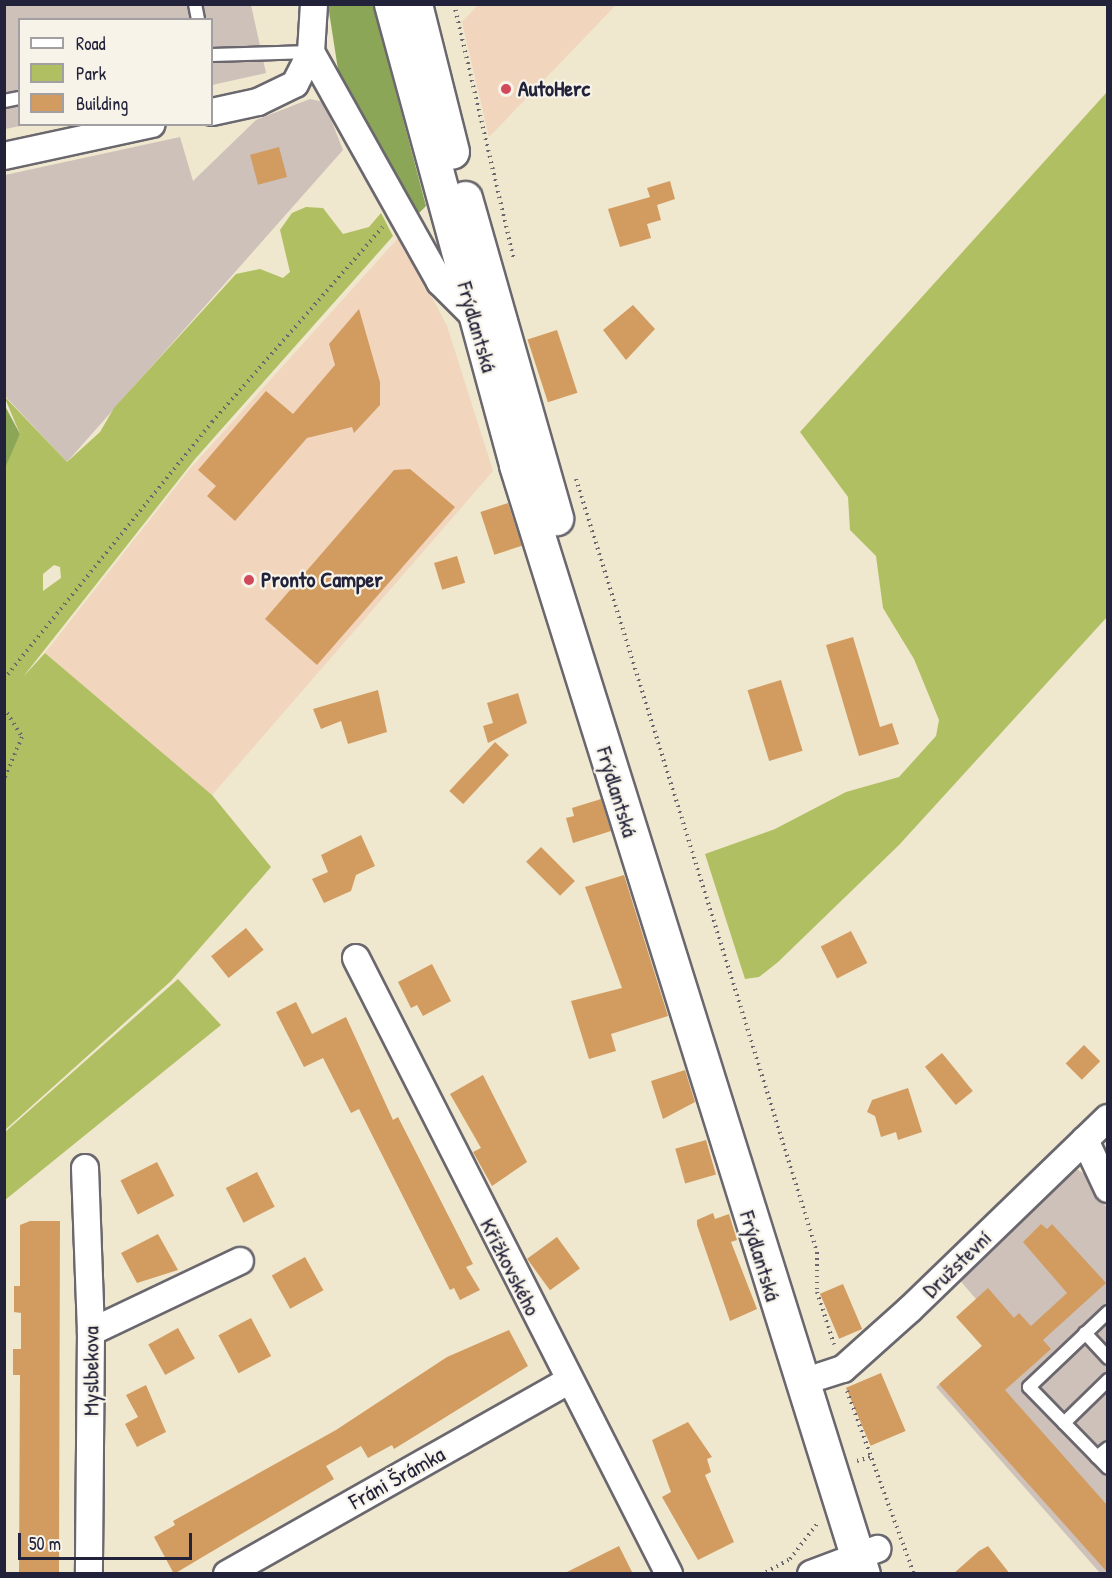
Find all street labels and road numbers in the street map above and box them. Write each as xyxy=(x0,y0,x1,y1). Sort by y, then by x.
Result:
street label: Frýdlantská xyxy=(452,279,502,375)
street label: Frýdlantská xyxy=(591,744,643,840)
street label: Frýdlantská xyxy=(734,1208,786,1304)
street label: Křížkovského xyxy=(474,1214,546,1320)
street label: Družstevní xyxy=(917,1225,997,1303)
street label: Myslbekova xyxy=(78,1326,104,1416)
street label: Fráni Šrámka xyxy=(345,1441,449,1515)

